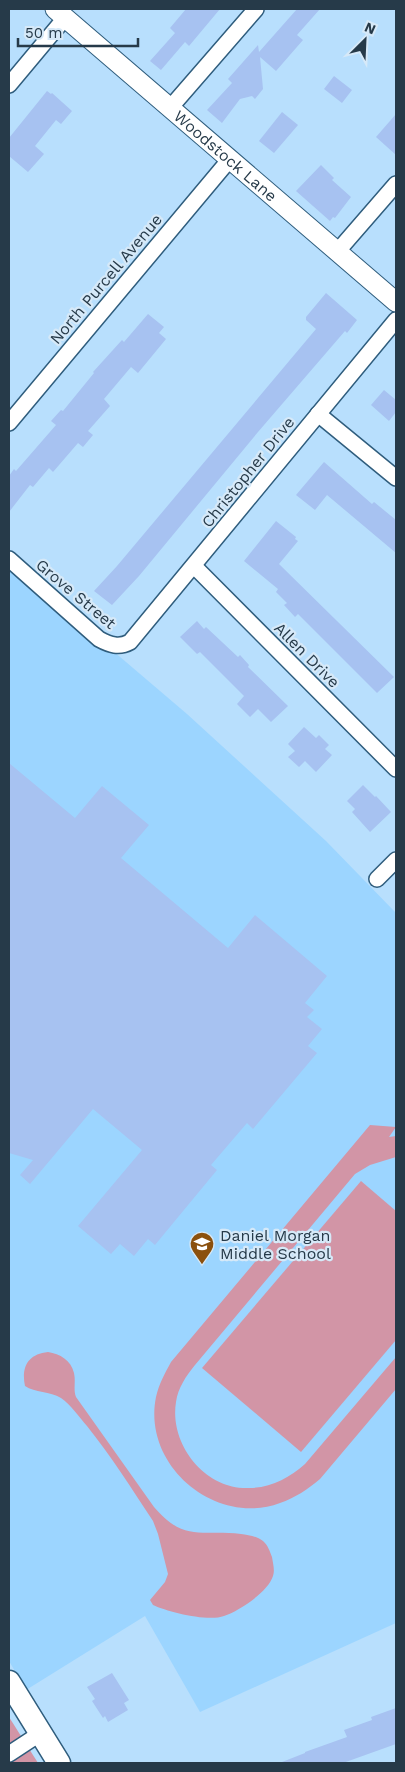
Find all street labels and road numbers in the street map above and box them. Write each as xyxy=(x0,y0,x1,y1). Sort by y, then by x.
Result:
street label: Woodstock Lane xyxy=(170,106,281,205)
street label: North Purcell Avenue xyxy=(46,210,166,348)
street label: Christopher Drive xyxy=(198,413,298,531)
street label: Grove Street xyxy=(32,555,120,633)
street label: Allen Drive xyxy=(270,618,344,692)

